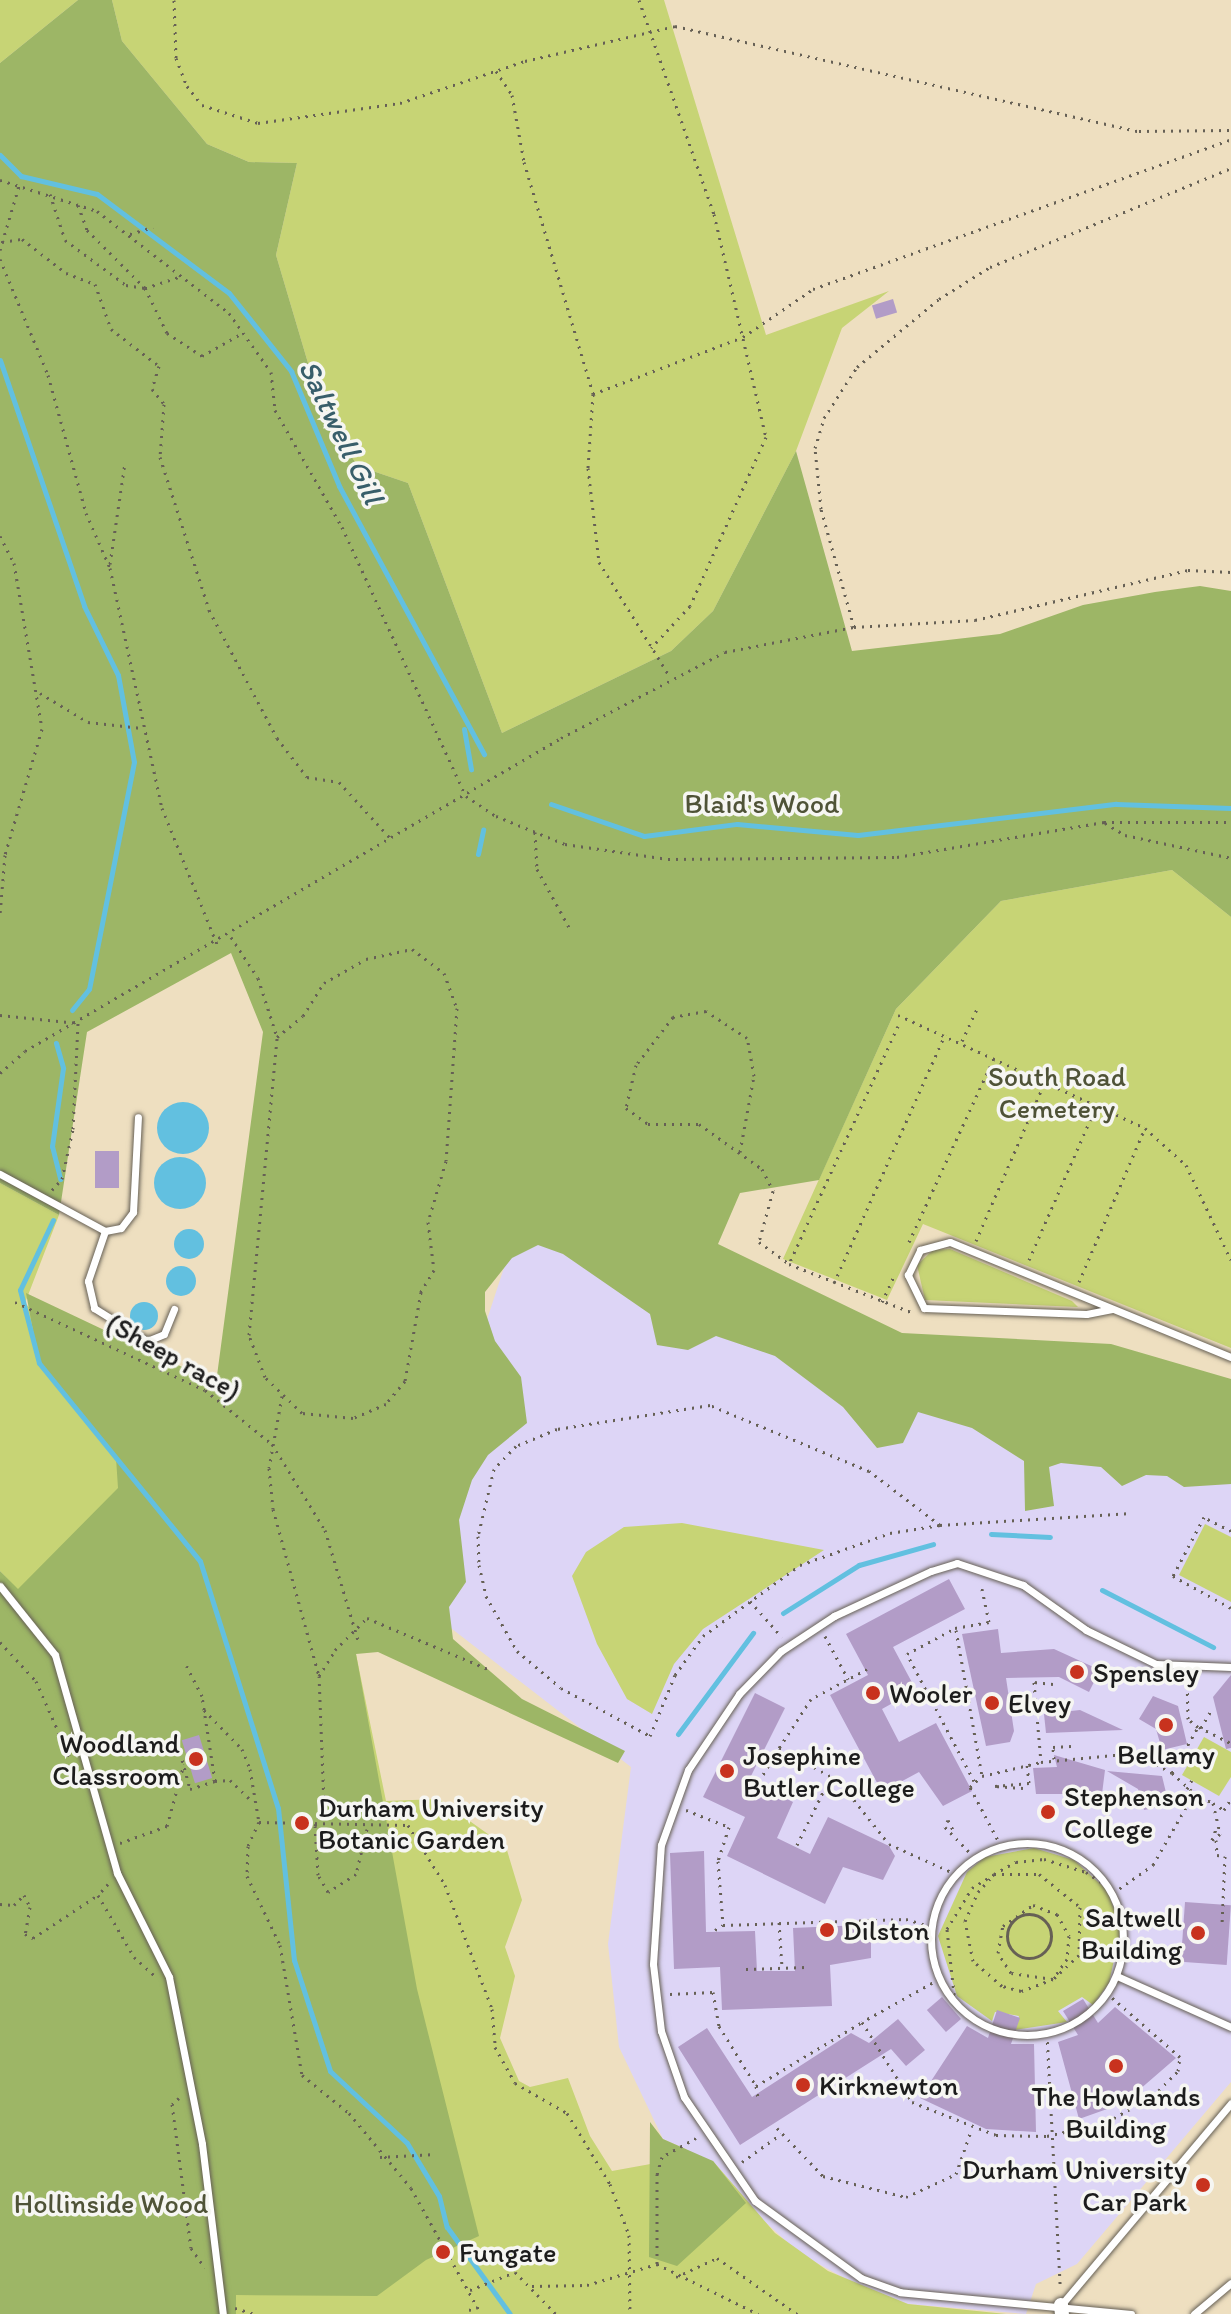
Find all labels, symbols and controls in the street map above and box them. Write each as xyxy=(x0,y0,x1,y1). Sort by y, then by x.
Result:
water label: Saltwell Gill xyxy=(291,354,391,510)
park label: Blaid's Wood xyxy=(685,786,839,820)
park label: South Road Cemetery xyxy=(989,1059,1125,1125)
street label: (Sheep race) xyxy=(101,1306,247,1406)
place label: Spensley xyxy=(1093,1655,1199,1689)
marker: Spensley xyxy=(1068,1663,1086,1681)
place label: Wooler xyxy=(889,1676,973,1710)
marker: Wooler xyxy=(864,1684,882,1702)
place label: Elvey xyxy=(1008,1686,1071,1720)
marker: Elvey xyxy=(983,1694,1001,1712)
marker: Bellamy xyxy=(1157,1716,1175,1734)
place label: Woodland Classroom xyxy=(52,1726,180,1792)
place label: Bellamy xyxy=(1117,1737,1215,1771)
place label: Josephine Butler College xyxy=(743,1738,915,1804)
marker: Woodland Classroom xyxy=(187,1750,205,1768)
marker: Josephine Butler College xyxy=(718,1762,736,1780)
place label: Stephenson College xyxy=(1064,1779,1204,1845)
place label: Durham University Botanic Garden xyxy=(318,1790,543,1856)
marker: Stephenson College xyxy=(1039,1803,1057,1821)
marker: Durham University Botanic Garden xyxy=(293,1814,311,1832)
place label: Saltwell Building xyxy=(1081,1900,1182,1966)
place label: Dilston xyxy=(843,1913,930,1947)
marker: Dilston xyxy=(818,1921,836,1939)
marker: Saltwell Building xyxy=(1189,1924,1207,1942)
marker: The Howlands Building xyxy=(1107,2057,1125,2075)
place label: Kirknewton xyxy=(819,2068,958,2102)
marker: Kirknewton xyxy=(794,2076,812,2094)
place label: The Howlands Building xyxy=(1032,2079,1200,2145)
place label: Durham University Car Park xyxy=(962,2152,1187,2218)
marker: Durham University Car Park xyxy=(1194,2176,1212,2194)
park label: Hollinside Wood xyxy=(14,2186,208,2220)
place label: Fungate xyxy=(459,2235,556,2269)
marker: Fungate xyxy=(434,2243,452,2261)

